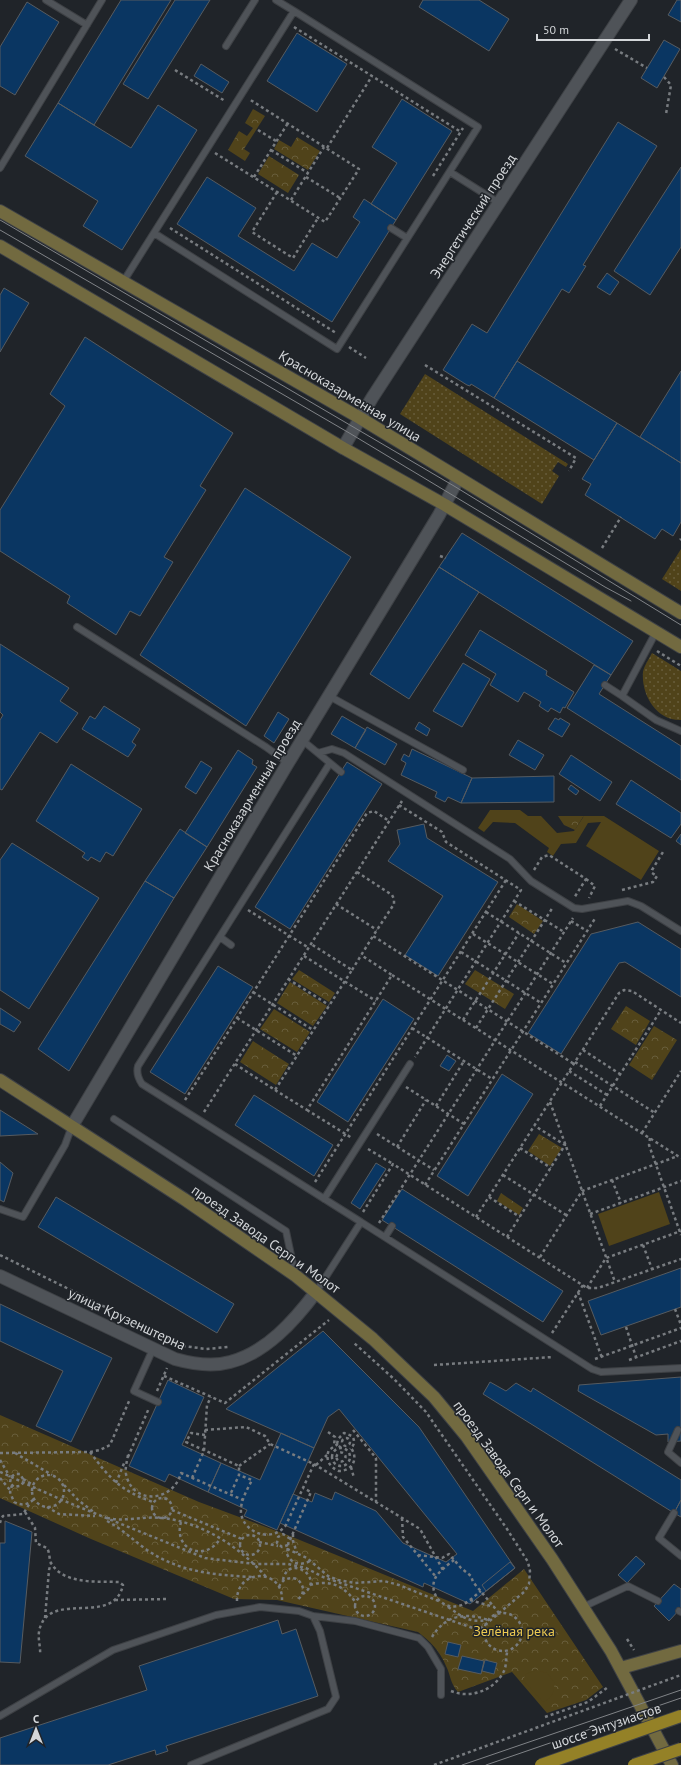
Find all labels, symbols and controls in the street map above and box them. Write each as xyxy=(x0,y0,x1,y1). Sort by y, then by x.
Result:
scale bar xyxy=(537,16,649,42)
text: 50 m xyxy=(543,22,569,37)
street label: Энергетический проезд xyxy=(426,150,520,282)
street label: Красноказарменная улица xyxy=(276,346,425,446)
street label: Красноказарменный проезд xyxy=(199,715,305,874)
street label: проезд Завода Серп и Молот xyxy=(188,1181,344,1298)
street label: улица Крузенштерна xyxy=(65,1284,189,1354)
street label: проезд Завода Серп и Молот xyxy=(450,1397,569,1551)
park label: Зелёная река xyxy=(473,1622,555,1640)
street label: шоссе Энтузиастов xyxy=(549,1699,663,1753)
north arrow xyxy=(16,1709,56,1749)
text: С xyxy=(33,1712,39,1726)

